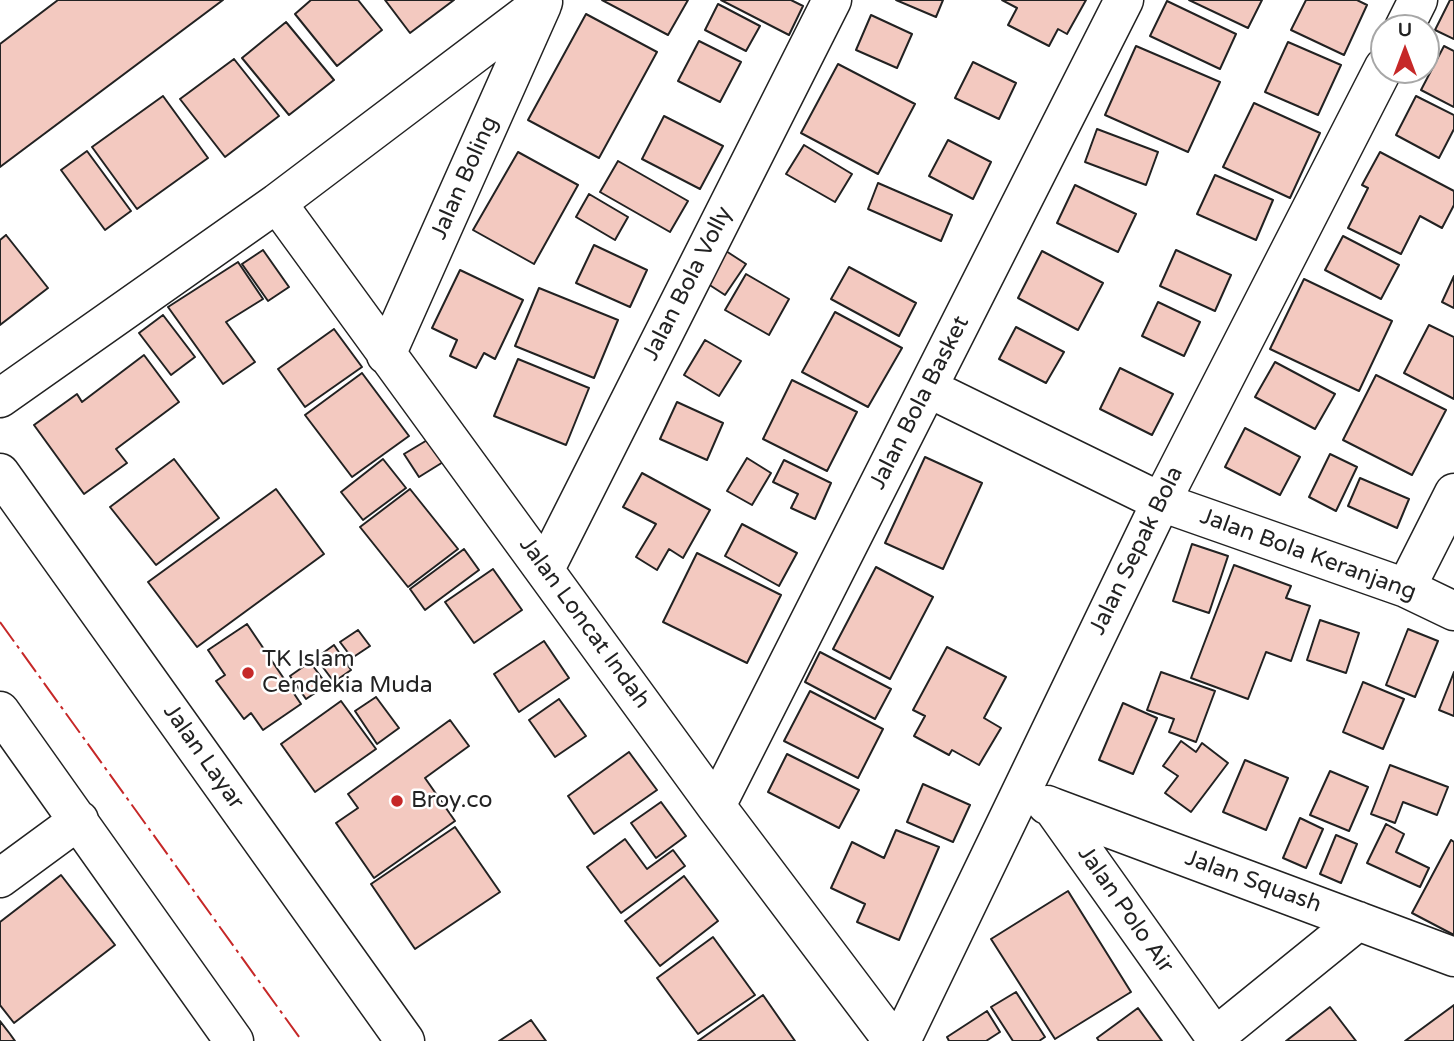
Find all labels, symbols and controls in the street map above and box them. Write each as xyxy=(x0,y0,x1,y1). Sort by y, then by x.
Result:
north arrow xyxy=(1370,14,1440,84)
text: U xyxy=(1398,19,1412,41)
street label: Jalan Boling xyxy=(426,112,504,244)
street label: Jalan Bola Volly xyxy=(637,202,739,366)
street label: Jalan Bola Basket xyxy=(864,312,976,494)
street label: Jalan Sepak Bola xyxy=(1084,462,1190,640)
street label: Jalan Bola Keranjang xyxy=(1196,503,1420,607)
street label: Jalan Loncat Indah xyxy=(513,532,655,714)
place label: TK Islam Cendekia Muda xyxy=(262,646,433,700)
marker: TK Islam Cendekia Muda xyxy=(240,665,256,681)
street label: Jalan Layar xyxy=(157,699,249,815)
place label: Broy.co xyxy=(411,787,492,815)
marker: Broy.co xyxy=(389,793,405,809)
street label: Jalan Polo Air xyxy=(1071,841,1179,979)
street label: Jalan Squash xyxy=(1181,845,1325,919)

